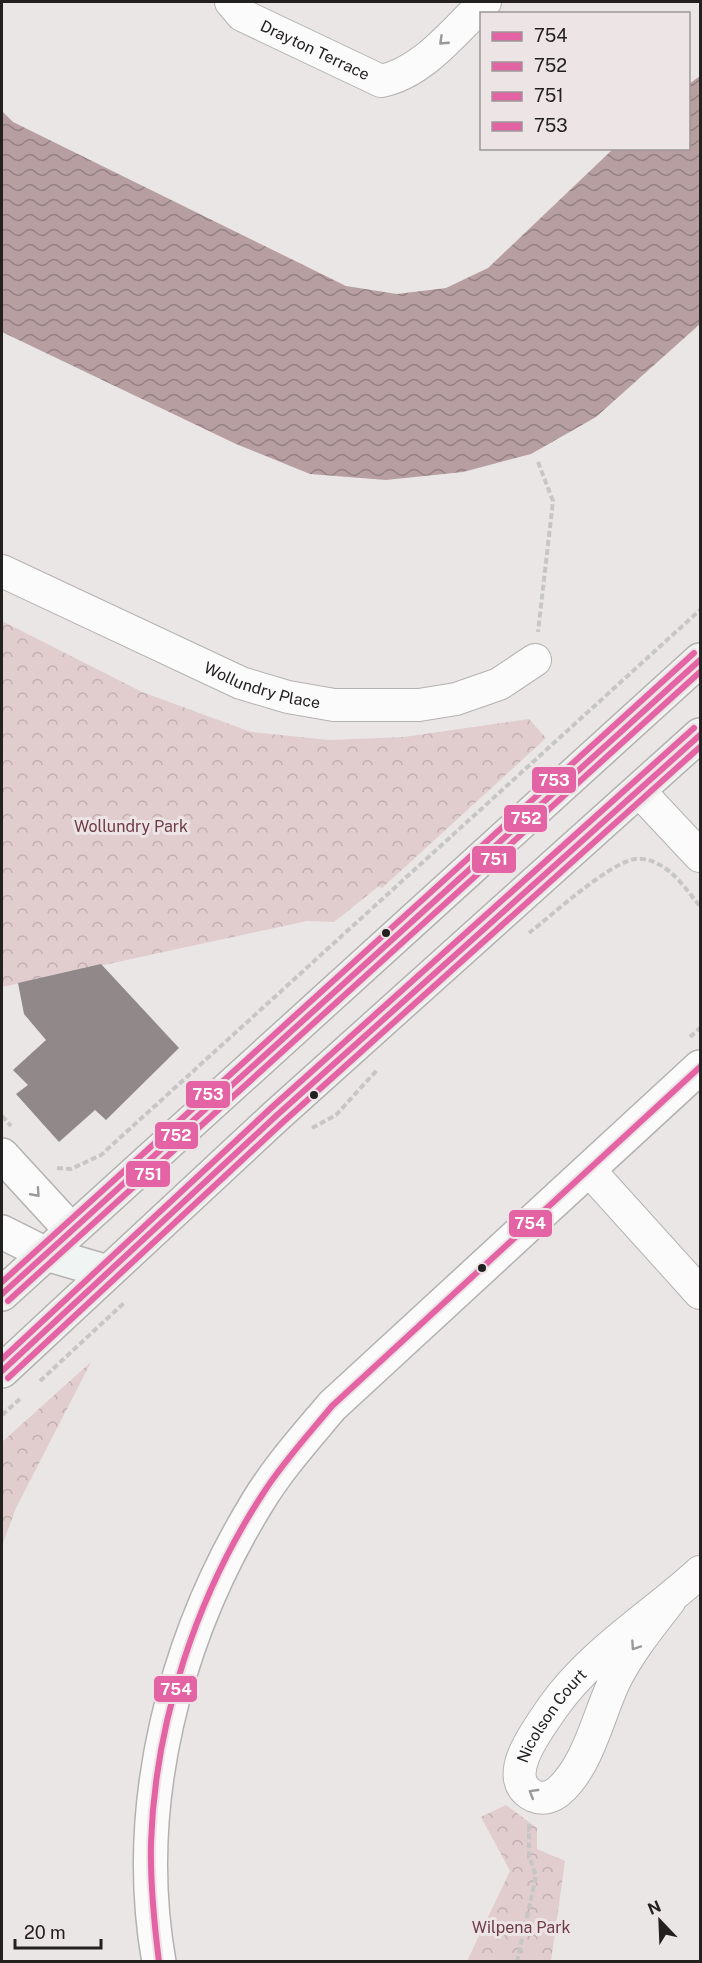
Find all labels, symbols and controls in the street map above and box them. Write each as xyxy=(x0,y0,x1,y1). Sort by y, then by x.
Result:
legend xyxy=(480,12,690,150)
street label: Drayton Terrace xyxy=(257,16,373,84)
text: 754 xyxy=(534,25,568,46)
one-way arrow xyxy=(439,34,450,45)
text: 752 xyxy=(534,55,567,76)
text: 751 xyxy=(534,85,564,106)
text: 753 xyxy=(534,115,568,136)
street label: Wollundry Place xyxy=(201,658,322,712)
line badge: 753 xyxy=(531,766,577,794)
text: 753 xyxy=(538,771,570,790)
line badge: 752 xyxy=(503,804,548,833)
text: 752 xyxy=(511,809,541,828)
park label: Wollundry Park xyxy=(74,817,188,836)
line badge: 751 xyxy=(471,845,517,874)
text: 751 xyxy=(480,850,508,869)
unlabelled marker xyxy=(380,927,392,939)
line badge: 753 xyxy=(185,1080,231,1109)
text: 753 xyxy=(192,1085,224,1104)
unlabelled marker xyxy=(308,1089,320,1101)
line badge: 752 xyxy=(154,1121,199,1150)
text: 752 xyxy=(161,1126,191,1145)
line badge: 751 xyxy=(125,1160,171,1188)
text: 751 xyxy=(134,1165,162,1184)
one-way arrow xyxy=(29,1186,40,1197)
line badge: 754 xyxy=(508,1209,553,1238)
text: 754 xyxy=(514,1214,546,1233)
unlabelled marker xyxy=(476,1262,488,1274)
one-way arrow xyxy=(631,1640,642,1651)
street label: Nicolson Court xyxy=(513,1665,590,1765)
line badge: 754 xyxy=(153,1675,198,1703)
text: 754 xyxy=(160,1680,192,1699)
one-way arrow xyxy=(529,1789,539,1800)
north arrow xyxy=(630,1891,690,1951)
text: N xyxy=(645,1896,664,1919)
scale bar xyxy=(15,1912,100,1950)
park label: Wilpena Park xyxy=(472,1918,570,1937)
text: 20 m xyxy=(24,1922,66,1943)

